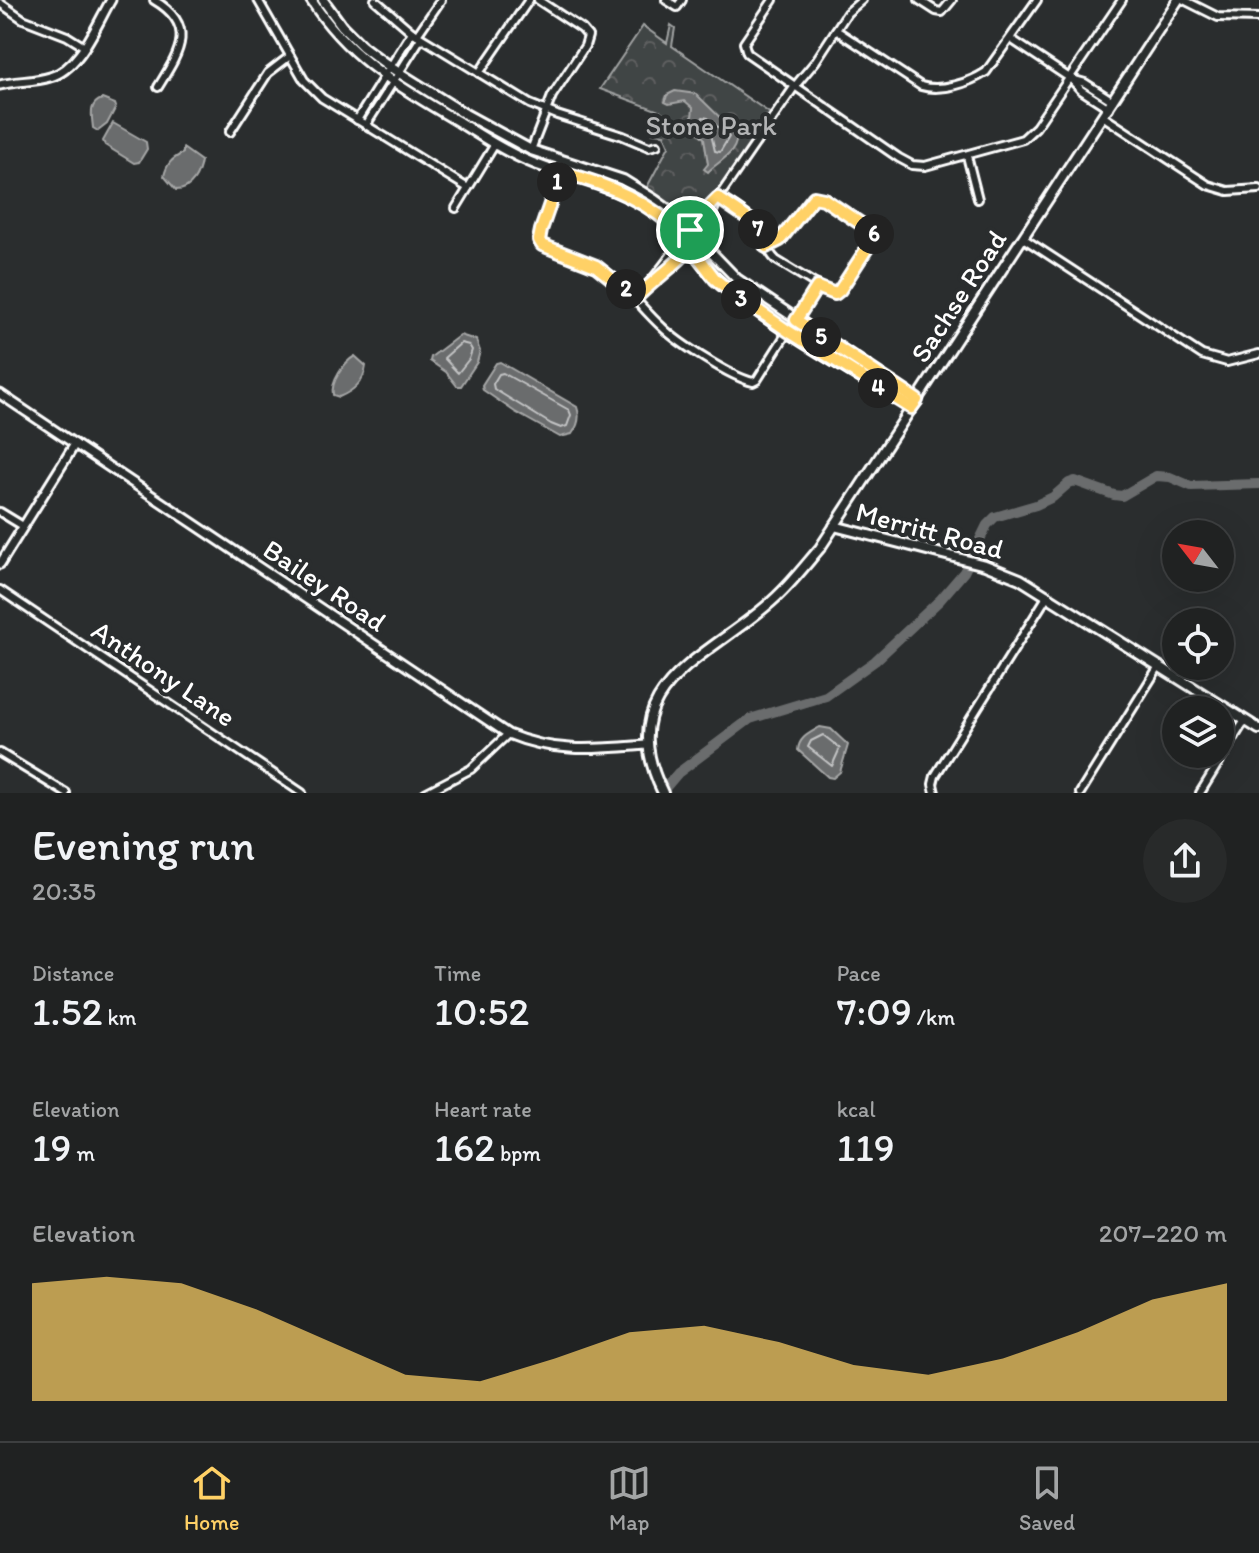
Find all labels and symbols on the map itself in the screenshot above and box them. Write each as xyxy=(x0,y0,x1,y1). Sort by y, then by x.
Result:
park label: Stone Park xyxy=(645,108,777,142)
pin: 1 xyxy=(537,162,577,202)
pin xyxy=(656,196,724,264)
pin: 7 xyxy=(738,209,778,249)
pin: 6 xyxy=(854,214,894,254)
street label: Sachse Road xyxy=(903,223,1014,369)
pin: 2 xyxy=(606,269,646,309)
pin: 3 xyxy=(721,279,761,319)
pin: 5 xyxy=(801,317,841,357)
pin: 4 xyxy=(858,368,898,408)
street label: Merritt Road xyxy=(852,494,1008,566)
north arrow xyxy=(1162,520,1234,592)
street label: Bailey Road xyxy=(257,532,393,638)
street label: Anthony Lane xyxy=(86,612,242,734)

